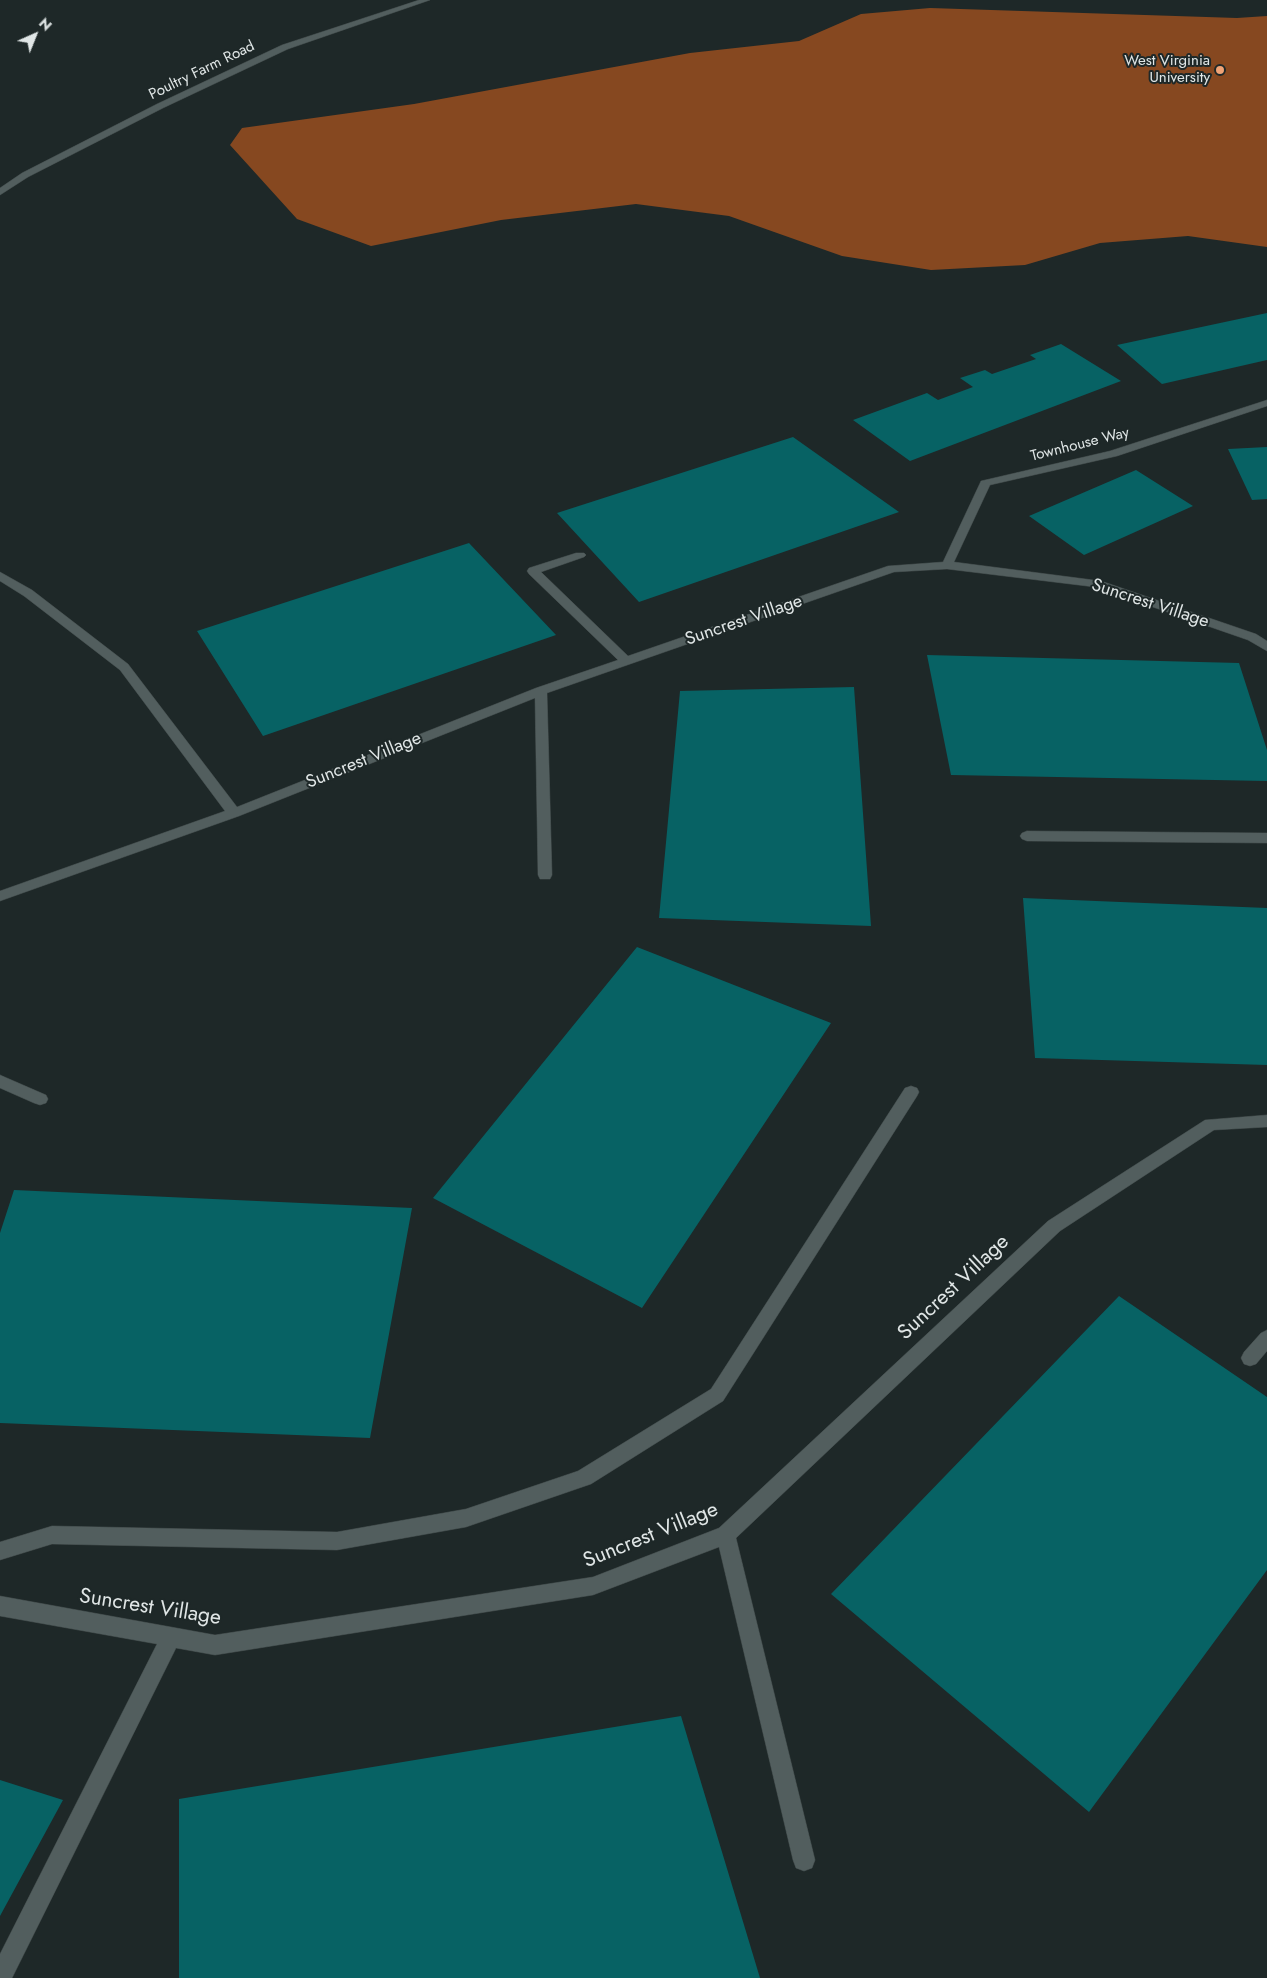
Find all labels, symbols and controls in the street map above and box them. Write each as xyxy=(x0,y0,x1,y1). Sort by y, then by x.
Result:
north arrow xyxy=(10,10,60,60)
text: N xyxy=(34,13,56,35)
street label: Poultry Farm Road xyxy=(146,38,258,104)
place label: West Virginia University xyxy=(1124,52,1210,87)
marker: West Virginia University xyxy=(1214,64,1226,76)
street label: Townhouse Way xyxy=(1029,424,1131,466)
street label: Suncrest Village xyxy=(1088,575,1212,633)
street label: Suncrest Village xyxy=(683,591,805,651)
street label: Suncrest Village xyxy=(303,728,425,794)
street label: Suncrest Village xyxy=(893,1230,1015,1346)
street label: Suncrest Village xyxy=(580,1498,722,1574)
street label: Suncrest Village xyxy=(77,1584,223,1632)

